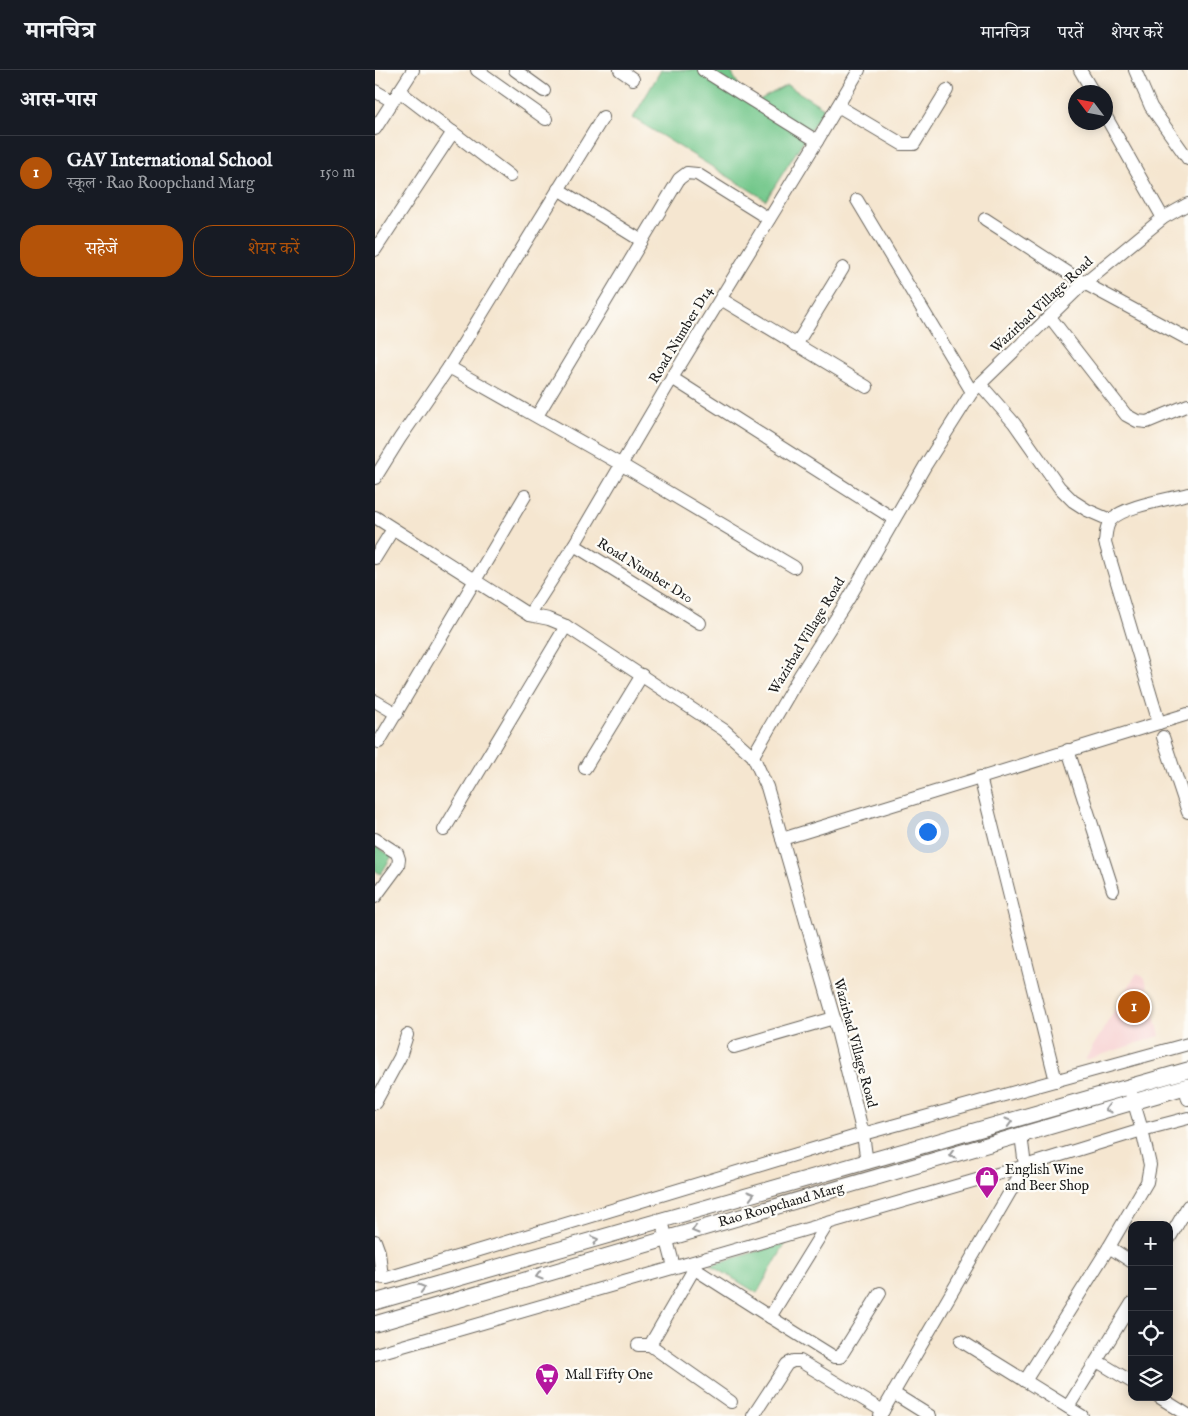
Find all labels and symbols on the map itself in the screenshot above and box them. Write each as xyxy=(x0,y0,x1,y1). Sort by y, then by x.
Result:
north arrow xyxy=(1068,85,1113,130)
street label: Wazirbad Village Road xyxy=(987,253,1097,357)
street label: Road Number D14 xyxy=(645,283,717,387)
street label: Road Number D10 xyxy=(594,534,696,608)
street label: Wazirbad Village Road xyxy=(765,574,849,698)
your location xyxy=(915,819,941,845)
street label: Wazirbad Village Road xyxy=(829,976,881,1110)
pin: 1 xyxy=(1118,988,1150,1026)
one-way arrow xyxy=(1104,1104,1112,1114)
one-way arrow xyxy=(1004,1118,1012,1128)
one-way arrow xyxy=(948,1150,956,1160)
place label: English Wine and Beer Shop xyxy=(1005,1161,1089,1195)
shop icon: English Wine and Beer Shop xyxy=(974,1165,1000,1199)
street label: Rao Roopchand Marg xyxy=(716,1178,846,1232)
one-way arrow xyxy=(747,1191,755,1201)
one-way arrow xyxy=(690,1224,699,1235)
one-way arrow xyxy=(590,1235,599,1245)
one-way arrow xyxy=(535,1270,543,1280)
one-way arrow xyxy=(417,1284,425,1294)
supermarket icon: Mall Fifty One xyxy=(534,1362,560,1396)
place label: Mall Fifty One xyxy=(565,1366,653,1384)

